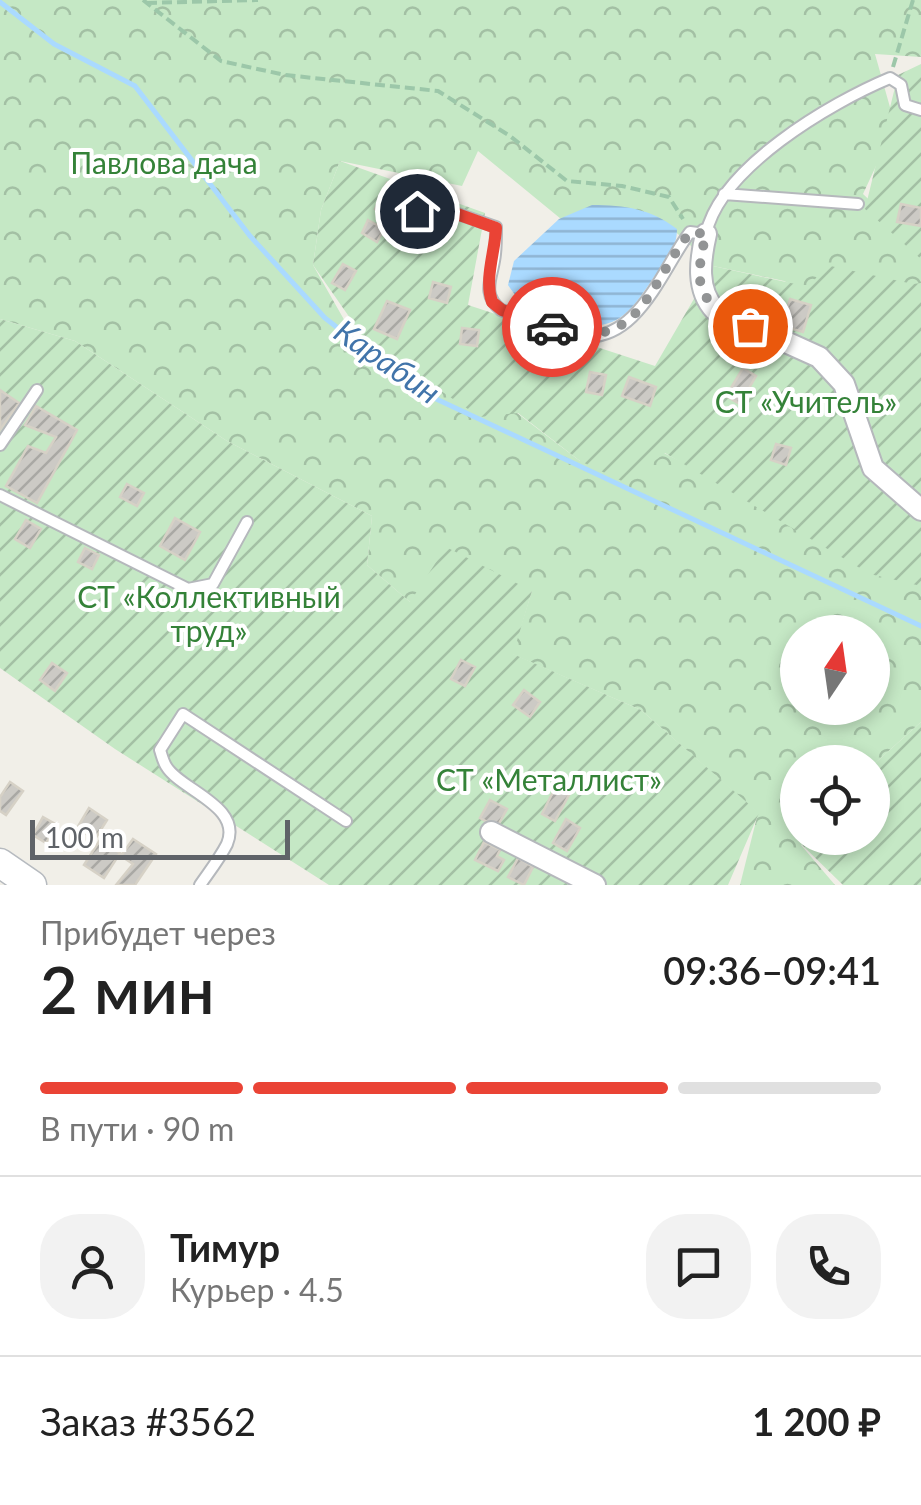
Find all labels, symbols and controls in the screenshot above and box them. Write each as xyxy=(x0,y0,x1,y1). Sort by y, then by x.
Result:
park label: Павлова дача xyxy=(70,144,258,180)
pin xyxy=(375,169,460,254)
icon: home xyxy=(390,184,445,239)
courier xyxy=(502,277,602,377)
pin xyxy=(708,284,793,369)
icon: bag xyxy=(723,299,778,354)
icon: car xyxy=(525,300,580,355)
water label: Карабин xyxy=(328,310,448,411)
park label: СТ «Учитель» xyxy=(715,383,897,419)
park label: СТ «Коллективный труд» xyxy=(77,578,341,648)
north arrow xyxy=(780,615,890,725)
map controls xyxy=(780,615,890,855)
button: locate xyxy=(780,745,890,855)
park label: СТ «Металлист» xyxy=(436,761,662,797)
scale bar xyxy=(30,815,290,860)
text: 100 m xyxy=(45,820,124,854)
text: Прибудет через xyxy=(40,913,276,952)
text: 09:36–09:41 xyxy=(663,947,881,993)
text: 2 мин xyxy=(40,950,215,1028)
text: В пути · 90 m xyxy=(40,1109,234,1148)
button: person xyxy=(40,1214,145,1319)
button: chat xyxy=(646,1214,751,1319)
button: phone xyxy=(776,1214,881,1319)
text: Тимур xyxy=(170,1224,280,1270)
text: Курьер · 4.5 xyxy=(170,1270,344,1309)
text: Заказ #3562 xyxy=(40,1398,256,1444)
text: 1 200 ₽ xyxy=(752,1398,881,1444)

